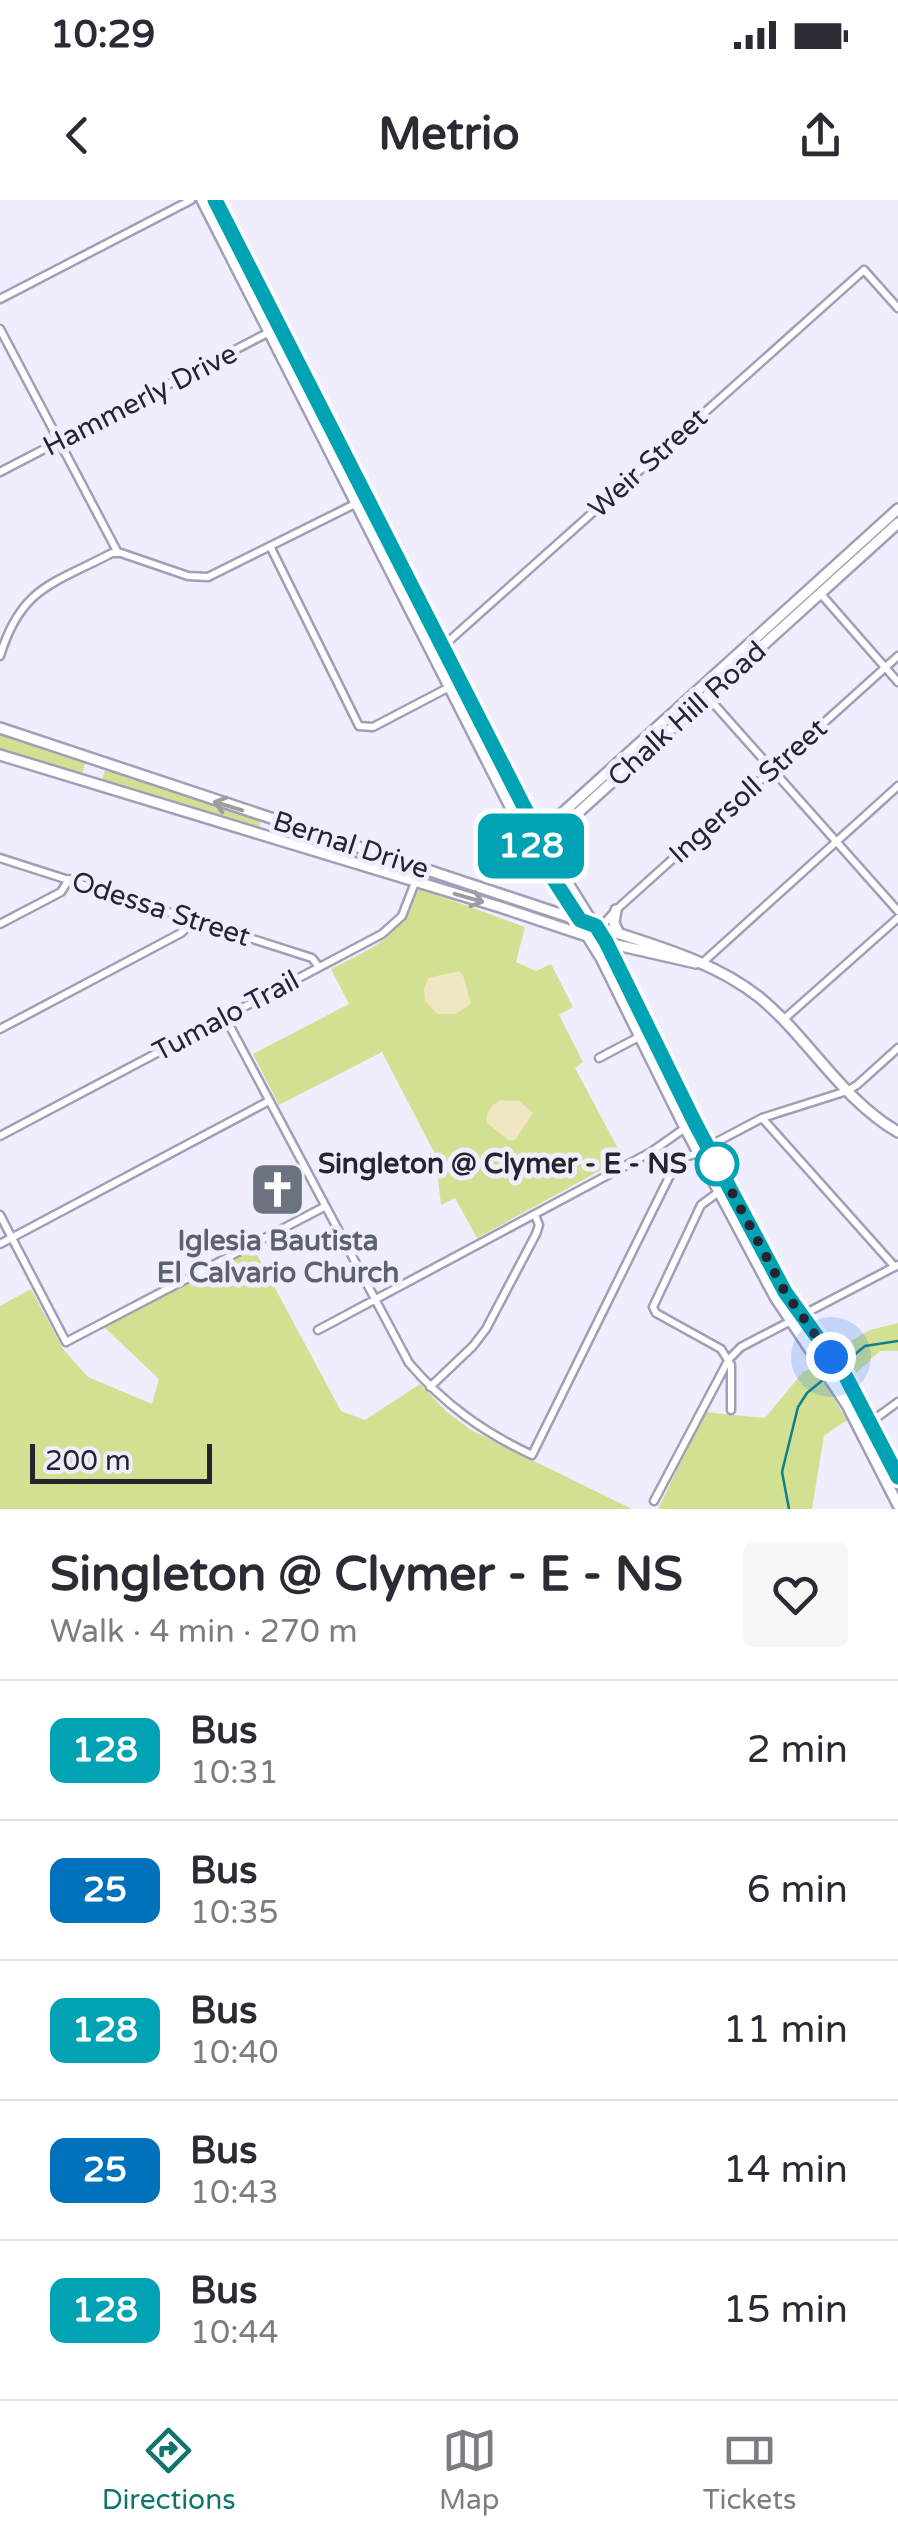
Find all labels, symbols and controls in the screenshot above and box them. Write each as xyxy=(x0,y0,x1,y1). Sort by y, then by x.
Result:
text: 10:29 xyxy=(50,12,155,58)
icon: back xyxy=(50,108,105,163)
text: Metrio xyxy=(378,108,520,162)
icon: share xyxy=(793,108,848,163)
street label: Hammerly Drive xyxy=(37,336,243,464)
street label: Weir Street xyxy=(582,401,715,525)
street label: Chalk Hill Road xyxy=(601,634,773,794)
street label: Ingersoll Street xyxy=(662,711,834,871)
one-way arrow xyxy=(213,795,244,814)
street label: Bernal Drive xyxy=(269,804,433,886)
line badge: 128 xyxy=(474,814,588,878)
text: 128 xyxy=(498,825,564,867)
street label: Odessa Street xyxy=(67,864,255,954)
one-way arrow xyxy=(453,890,484,908)
street label: Tumalo Trail xyxy=(147,963,305,1069)
marker: Singleton @ Clymer - E - NS xyxy=(696,1143,738,1185)
place label: Singleton @ Clymer - E - NS xyxy=(318,1147,687,1181)
church icon: Iglesia Bautista El Calvario Church xyxy=(248,1160,308,1220)
place label: Iglesia Bautista El Calvario Church xyxy=(157,1224,399,1290)
your location xyxy=(806,1332,856,1382)
scale bar xyxy=(30,1439,212,1484)
text: 200 m xyxy=(45,1444,131,1478)
button: heart xyxy=(743,1542,848,1647)
text: Singleton @ Clymer - E - NS xyxy=(50,1546,683,1604)
text: Walk · 4 min · 270 m xyxy=(50,1613,358,1651)
text: Bus xyxy=(190,1708,257,1754)
text: 2 min xyxy=(747,1727,848,1773)
text: 128 xyxy=(72,1729,138,1771)
text: 10:31 xyxy=(190,1754,279,1792)
text: Bus xyxy=(190,1848,257,1894)
text: 6 min xyxy=(747,1867,848,1913)
text: 25 xyxy=(83,1869,127,1911)
text: 10:35 xyxy=(190,1894,279,1932)
text: Bus xyxy=(190,1988,257,2034)
text: 11 min xyxy=(723,2007,848,2053)
text: 128 xyxy=(72,2009,138,2051)
text: 10:40 xyxy=(190,2034,279,2072)
text: Bus xyxy=(190,2128,257,2174)
text: 14 min xyxy=(723,2147,848,2193)
text: 25 xyxy=(83,2149,127,2191)
text: 10:43 xyxy=(190,2174,279,2212)
text: Bus xyxy=(190,2268,257,2314)
text: 15 min xyxy=(723,2287,848,2333)
text: 128 xyxy=(72,2289,138,2331)
text: 10:44 xyxy=(190,2314,279,2352)
tab: Directions xyxy=(102,2423,236,2517)
tab: Map xyxy=(439,2423,499,2517)
tab: Tickets xyxy=(703,2423,796,2517)

